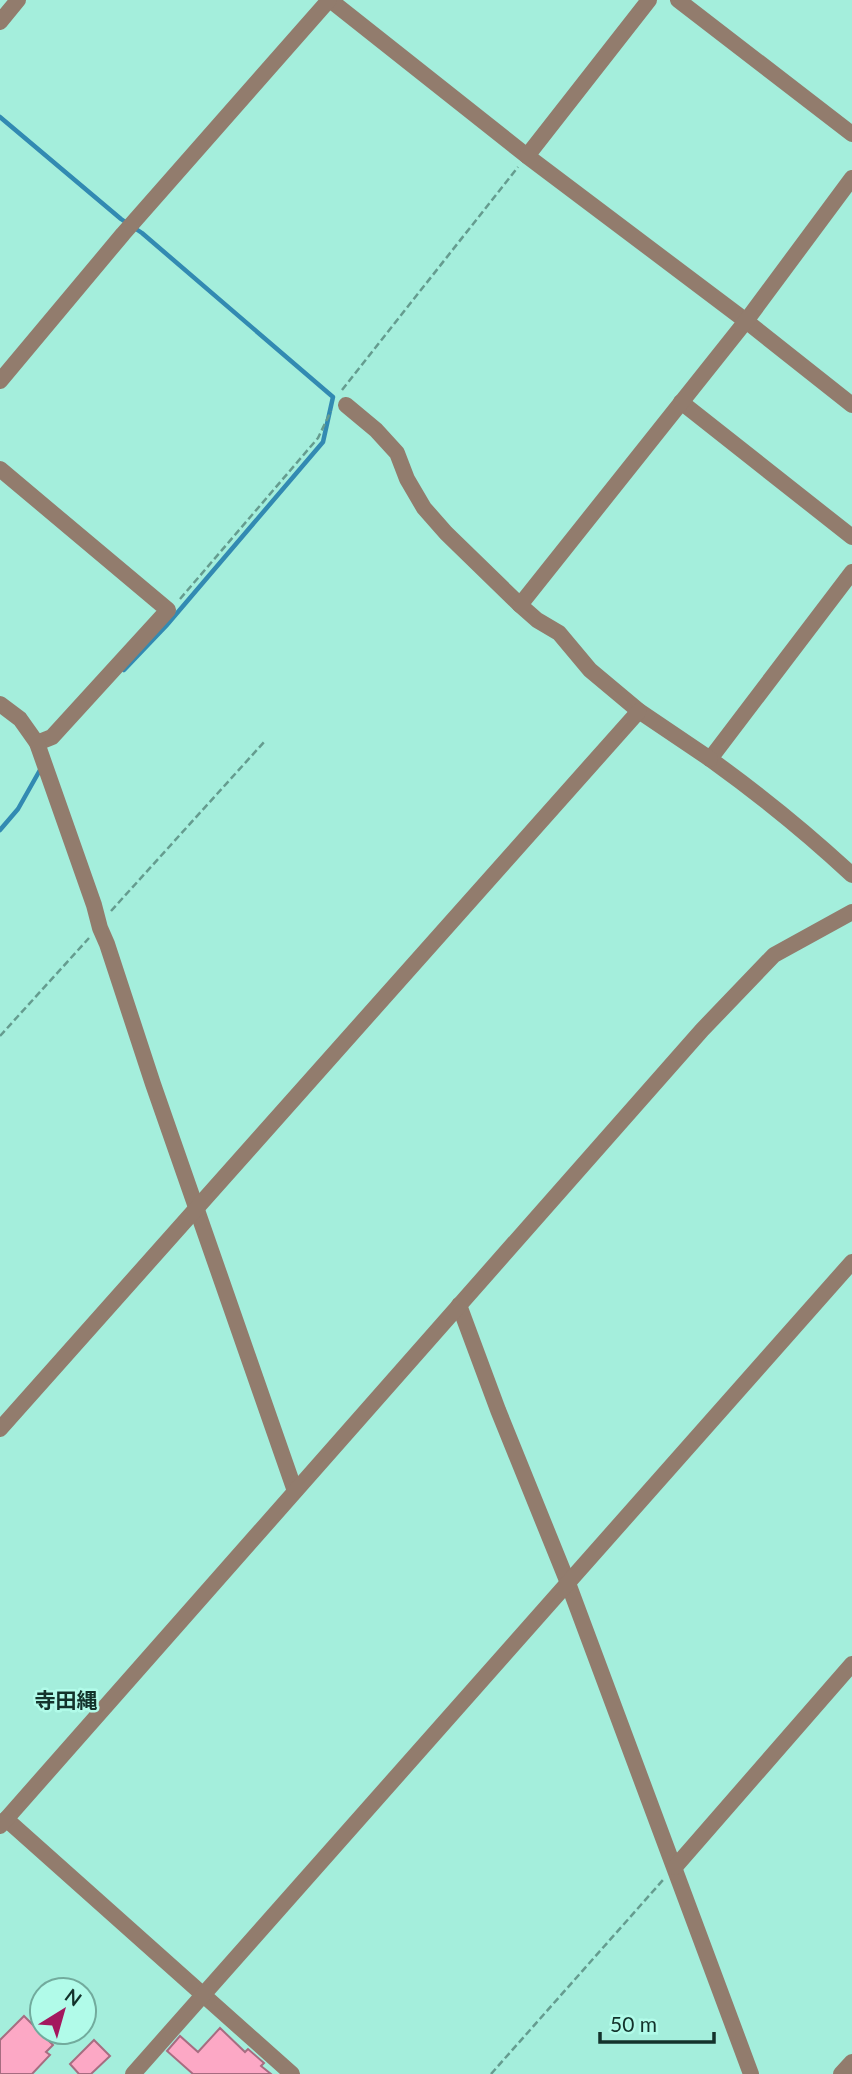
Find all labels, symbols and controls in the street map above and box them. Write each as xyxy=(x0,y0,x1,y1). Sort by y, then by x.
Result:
district label: 寺田縄 xyxy=(35,1687,98,1712)
north arrow xyxy=(28,1976,98,2046)
text: N xyxy=(61,1983,86,2011)
scale bar xyxy=(600,2000,714,2044)
text: 50 m xyxy=(610,2011,657,2036)

